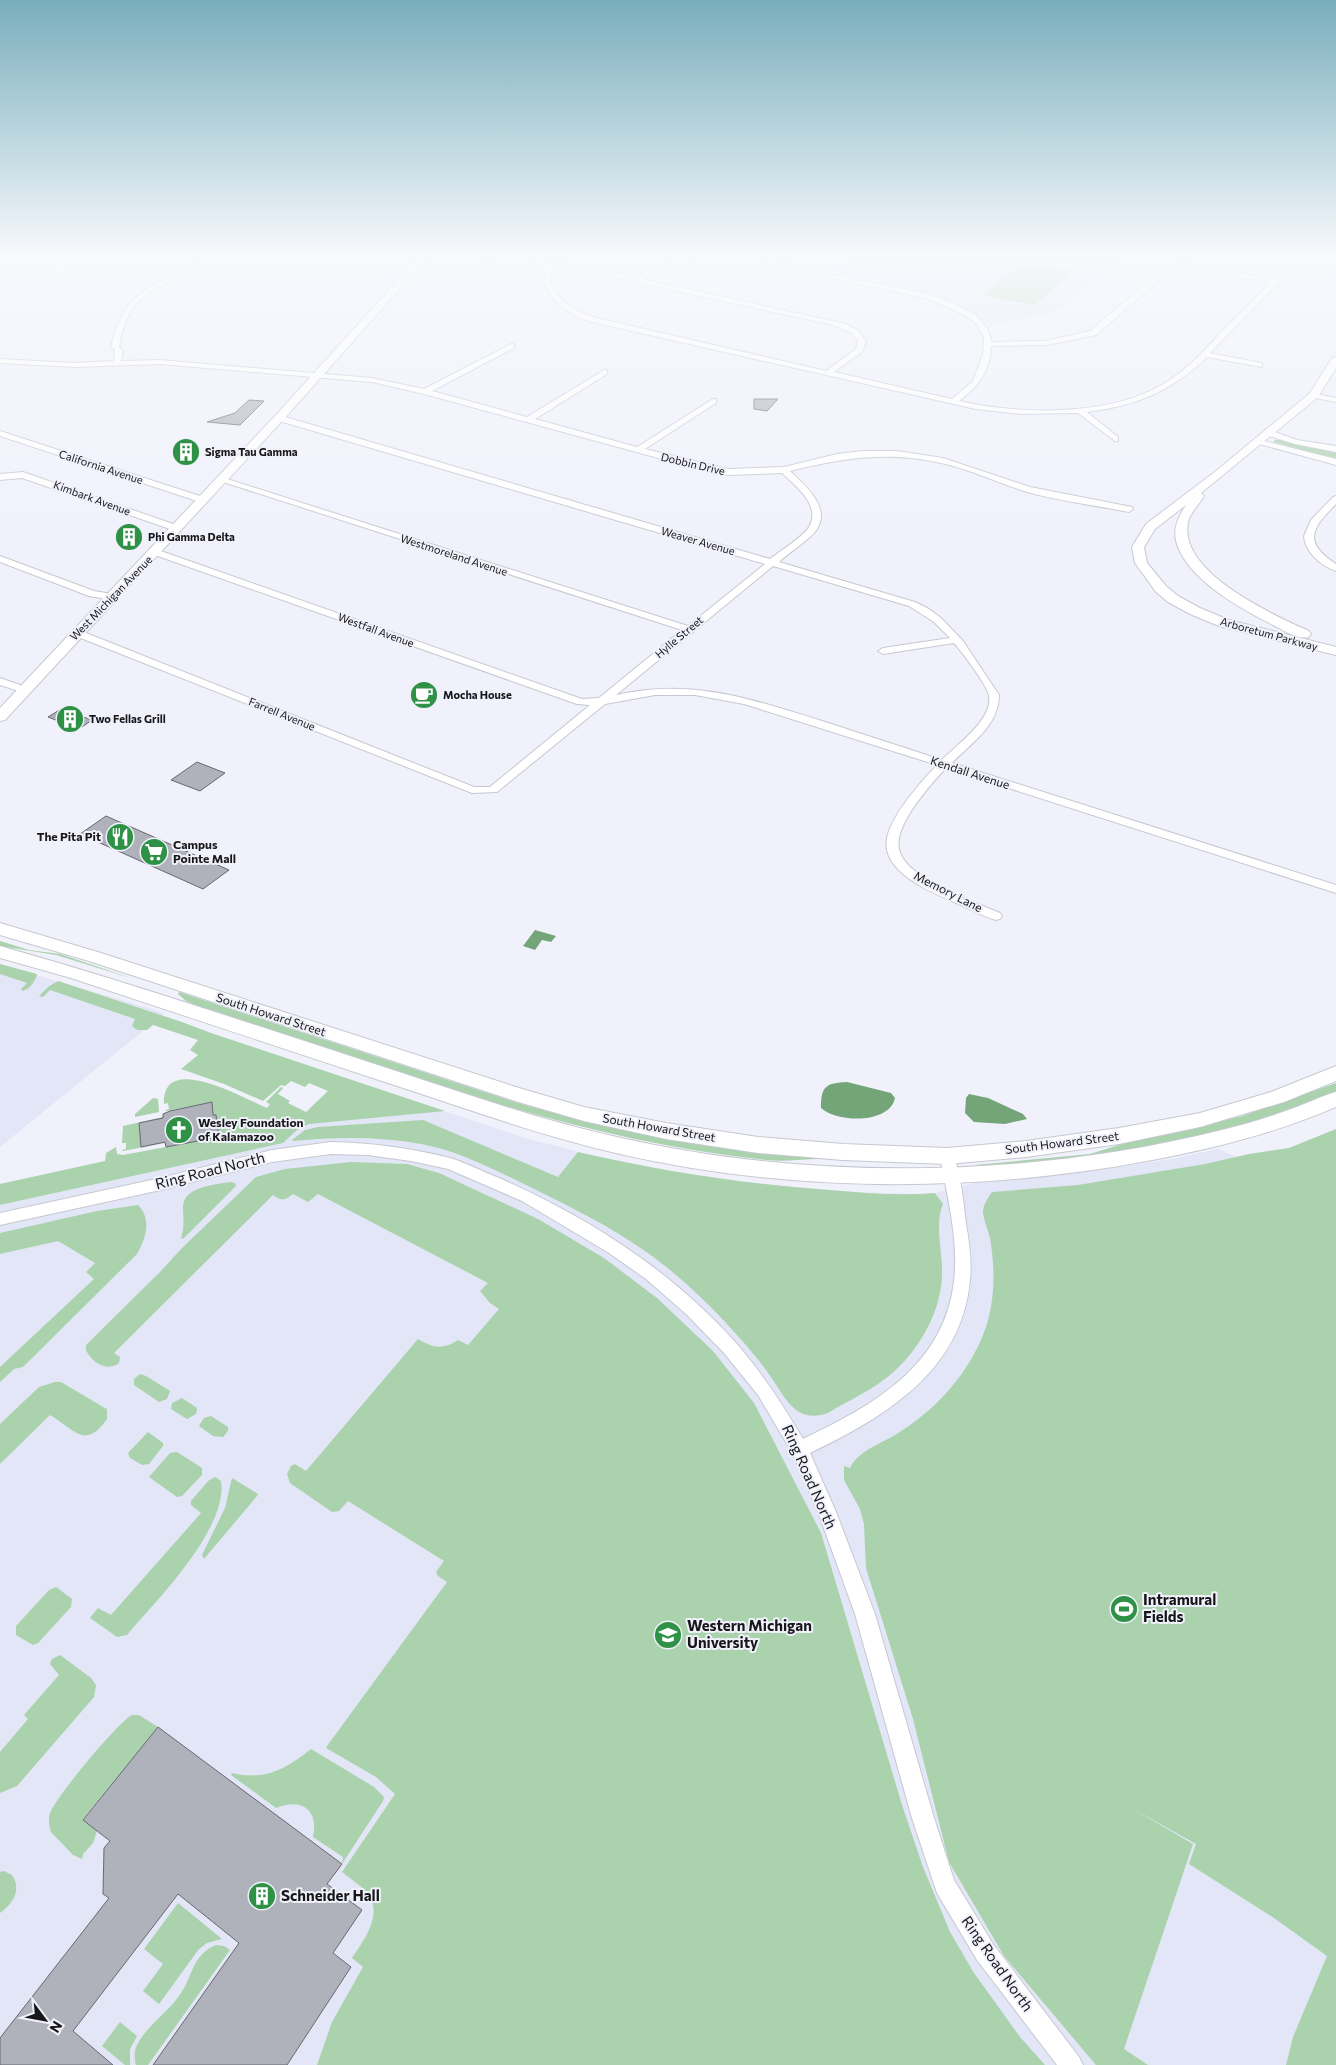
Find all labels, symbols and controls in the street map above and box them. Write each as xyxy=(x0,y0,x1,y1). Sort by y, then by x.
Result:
building icon: Sigma Tau Gamma xyxy=(171,437,201,467)
place label: Sigma Tau Gamma xyxy=(205,445,298,458)
street label: California Avenue xyxy=(57,447,145,486)
street label: Dobbin Drive xyxy=(660,450,727,477)
street label: Kimbark Avenue xyxy=(52,478,133,518)
building icon: Phi Gamma Delta xyxy=(114,522,144,552)
street label: Weaver Avenue xyxy=(660,524,737,557)
place label: Phi Gamma Delta xyxy=(148,530,235,543)
street label: Westmoreland Avenue xyxy=(399,531,510,578)
street label: West Michigan Avenue xyxy=(67,553,155,643)
street label: Westfall Avenue xyxy=(336,610,416,649)
street label: Hylle Street xyxy=(652,613,706,660)
street label: Arboretum Parkway xyxy=(1219,614,1320,653)
cafe icon: Mocha House xyxy=(409,680,439,710)
place label: Mocha House xyxy=(443,688,512,701)
street label: Farrell Avenue xyxy=(247,694,318,733)
building icon: Two Fellas Grill xyxy=(55,704,85,734)
place label: Two Fellas Grill xyxy=(89,712,166,725)
street label: Kendall Avenue xyxy=(929,753,1012,791)
restaurant icon: The Pita Pit xyxy=(105,822,135,852)
place label: The Pita Pit xyxy=(37,829,101,843)
supermarket icon: Campus Pointe Mall xyxy=(139,837,169,867)
place label: Campus Pointe Mall xyxy=(173,837,236,865)
street label: Memory Lane xyxy=(912,868,985,914)
street label: South Howard Street xyxy=(215,990,328,1038)
street label: South Howard Street xyxy=(602,1110,717,1144)
church icon: Wesley Foundation of Kalamazoo xyxy=(164,1115,194,1145)
place label: Wesley Foundation of Kalamazoo xyxy=(198,1115,304,1143)
street label: South Howard Street xyxy=(1004,1128,1120,1156)
street label: Ring Road North xyxy=(153,1148,266,1192)
street label: Ring Road North xyxy=(779,1422,841,1532)
place label: Intramural Fields xyxy=(1143,1590,1216,1625)
sports icon: Intramural Fields xyxy=(1109,1594,1139,1624)
place label: Western Michigan University xyxy=(687,1616,812,1651)
school or university icon: Western Michigan University xyxy=(653,1620,683,1650)
building icon: Schneider Hall xyxy=(247,1881,277,1911)
place label: Schneider Hall xyxy=(281,1886,380,1904)
street label: Ring Road North xyxy=(958,1912,1037,2015)
north arrow xyxy=(20,1995,70,2045)
text: N xyxy=(46,2018,66,2036)

